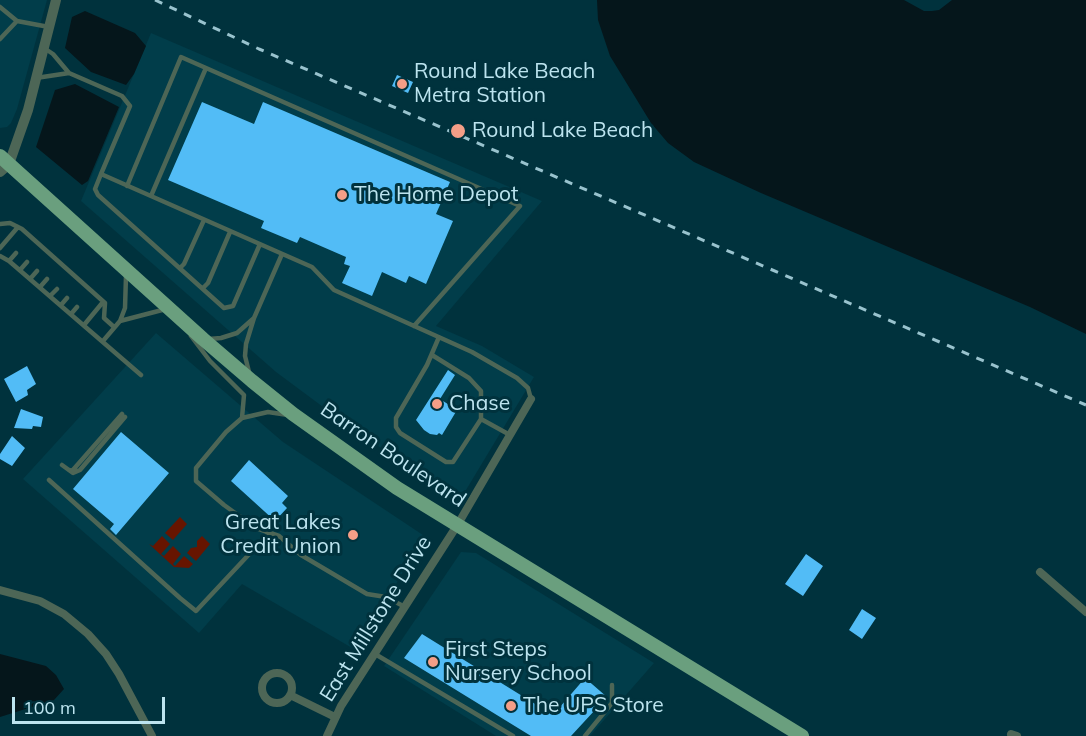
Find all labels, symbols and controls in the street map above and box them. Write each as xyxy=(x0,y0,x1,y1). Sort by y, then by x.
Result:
place label: Round Lake Beach Metra Station xyxy=(414,59,595,109)
marker: Round Lake Beach Metra Station xyxy=(395,77,409,91)
place label: Round Lake Beach xyxy=(472,118,653,144)
marker: Round Lake Beach xyxy=(449,122,467,140)
place label: The Home Depot xyxy=(354,182,518,208)
marker: The Home Depot xyxy=(335,188,349,202)
place label: Chase xyxy=(449,391,510,417)
street label: Barron Boulevard xyxy=(315,397,471,513)
marker: Chase xyxy=(430,397,444,411)
place label: Great Lakes Credit Union xyxy=(220,510,341,560)
marker: Great Lakes Credit Union xyxy=(346,528,360,542)
street label: East Millstone Drive xyxy=(315,532,437,706)
place label: First Steps Nursery School xyxy=(445,637,592,687)
marker: First Steps Nursery School xyxy=(426,655,440,669)
scale bar xyxy=(15,685,168,723)
place label: The UPS Store xyxy=(523,693,664,719)
text: 100 m xyxy=(23,696,76,719)
marker: The UPS Store xyxy=(504,699,518,713)

